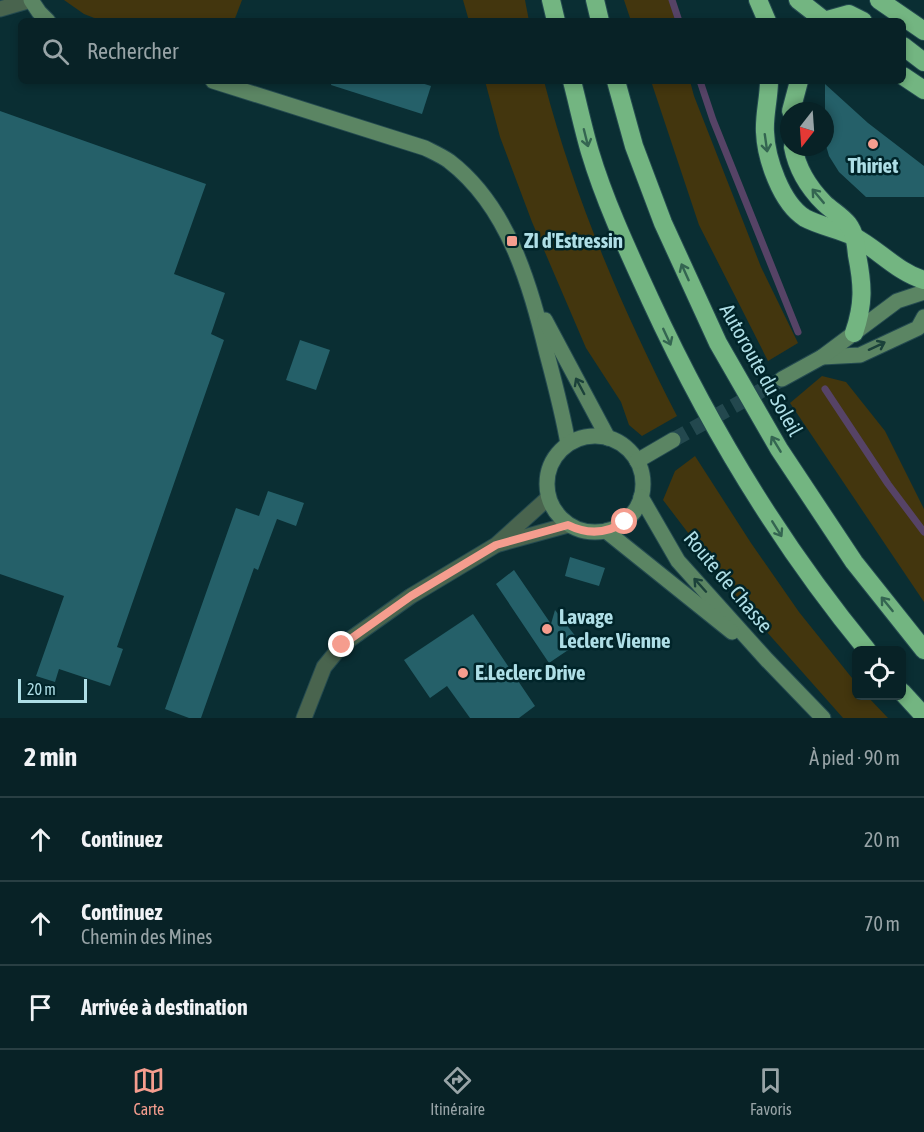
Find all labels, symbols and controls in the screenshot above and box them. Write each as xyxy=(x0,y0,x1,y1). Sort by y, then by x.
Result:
search box xyxy=(18,18,906,84)
icon: search xyxy=(39,35,72,68)
text: Rechercher xyxy=(87,38,178,64)
north arrow xyxy=(780,102,834,156)
one-way arrow xyxy=(581,128,593,147)
one-way arrow xyxy=(761,133,772,153)
marker: Thiriet xyxy=(866,137,880,151)
place label: Thiriet xyxy=(848,153,898,177)
one-way arrow xyxy=(811,189,825,204)
place label: ZI d'Estressin xyxy=(524,228,623,252)
marker: ZI d'Estressin xyxy=(505,234,519,248)
one-way arrow xyxy=(679,264,691,282)
street label: Autoroute du Soleil xyxy=(716,299,808,440)
one-way arrow xyxy=(662,328,674,346)
one-way arrow xyxy=(868,340,886,351)
one-way arrow xyxy=(574,378,586,395)
one-way arrow xyxy=(770,436,782,453)
route start xyxy=(611,508,637,534)
one-way arrow xyxy=(771,520,783,537)
street label: Route de Chasse xyxy=(679,526,778,637)
one-way arrow xyxy=(693,578,707,593)
one-way arrow xyxy=(881,597,894,613)
place label: Lavage Leclerc Vienne xyxy=(559,604,671,652)
marker: Lavage Leclerc Vienne xyxy=(540,622,554,636)
route end xyxy=(328,631,354,657)
map controls xyxy=(852,646,906,700)
button: locate xyxy=(852,646,906,700)
place label: E.Leclerc Drive xyxy=(475,660,586,684)
marker: E.Leclerc Drive xyxy=(456,666,470,680)
scale bar xyxy=(18,676,87,704)
text: 20 m xyxy=(27,680,56,698)
text: 2 min xyxy=(24,742,77,772)
text: À pied · 90 m xyxy=(809,746,900,769)
icon: ahead xyxy=(24,823,57,856)
text: Continuez xyxy=(81,826,163,852)
text: 20 m xyxy=(864,828,900,851)
text: Continuez xyxy=(81,899,163,925)
icon: ahead xyxy=(24,907,57,940)
text: 70 m xyxy=(864,912,900,935)
text: Chemin des Mines xyxy=(81,925,212,948)
icon: arrive xyxy=(24,991,57,1024)
text: Arrivée à destination xyxy=(81,994,248,1020)
tab: Carte xyxy=(132,1064,165,1118)
tab: Itinéraire xyxy=(430,1064,485,1118)
tab: Favoris xyxy=(750,1064,792,1118)

